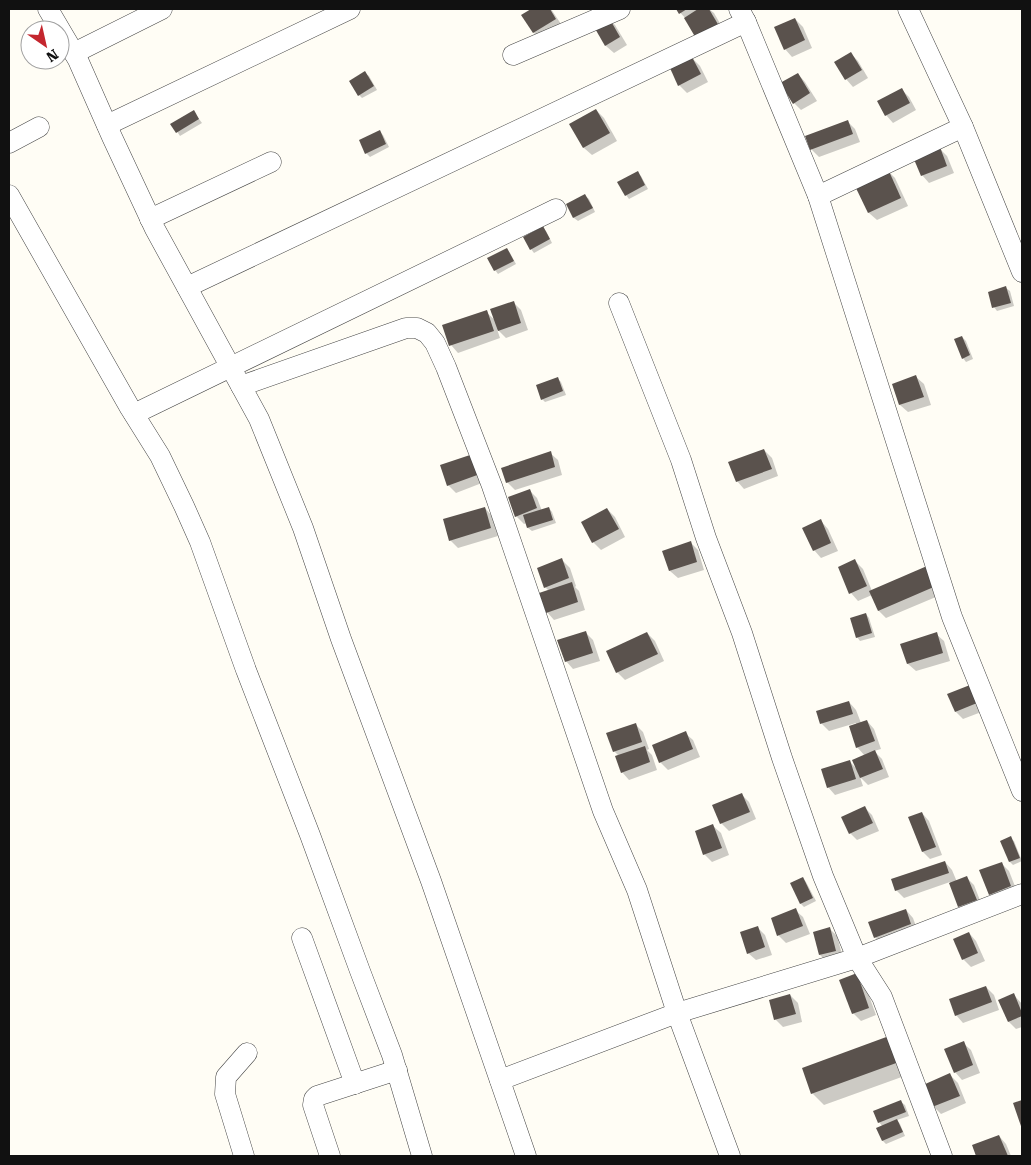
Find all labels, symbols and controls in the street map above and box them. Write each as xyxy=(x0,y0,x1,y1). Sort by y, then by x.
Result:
north arrow xyxy=(20,20,70,70)
text: N xyxy=(43,46,61,66)

